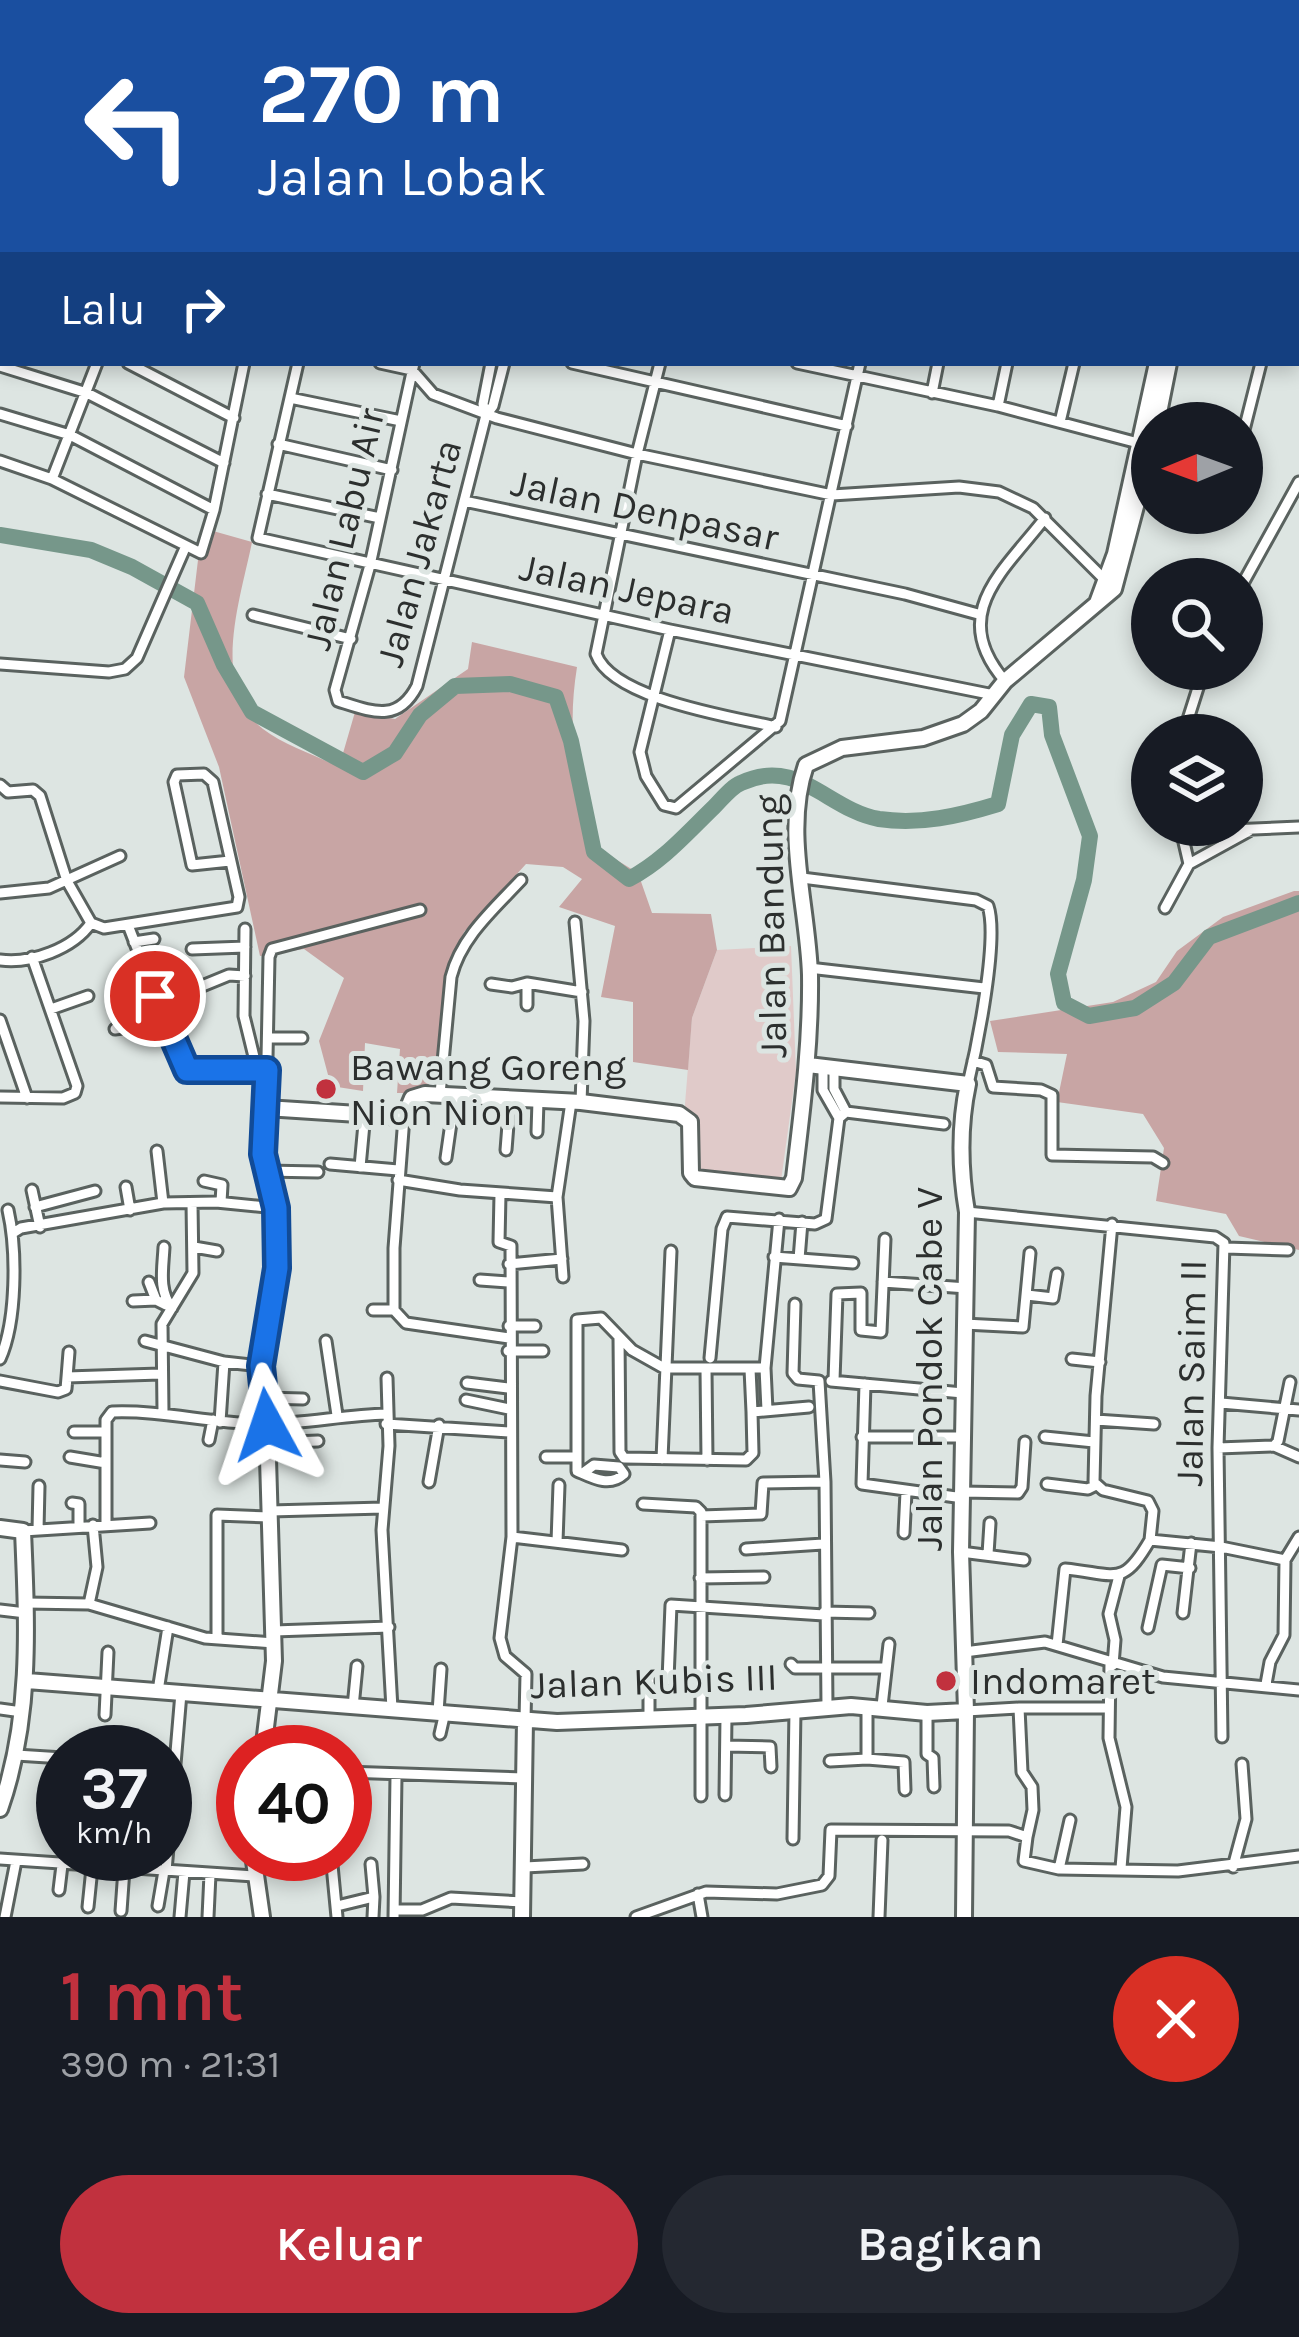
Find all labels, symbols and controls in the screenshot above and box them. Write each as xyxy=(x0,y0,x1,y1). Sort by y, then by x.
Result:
text: 270 m xyxy=(258,45,505,143)
icon: left xyxy=(60,48,216,204)
text: Jalan Lobak xyxy=(258,145,547,209)
icon: right xyxy=(170,276,236,342)
text: Lalu xyxy=(60,283,146,335)
north arrow xyxy=(1131,402,1263,534)
map controls xyxy=(1131,402,1263,846)
street label: Jalan Labu Air xyxy=(294,403,394,654)
street label: Jalan Jakarta xyxy=(367,434,471,672)
street label: Jalan Denpasar xyxy=(507,459,784,561)
street label: Jalan Jepara xyxy=(516,544,738,634)
button: search xyxy=(1131,558,1263,690)
button: layers xyxy=(1131,714,1263,846)
street label: Jalan Bandung xyxy=(746,794,796,1058)
pin xyxy=(104,945,206,1047)
icon: arrive xyxy=(122,963,188,1029)
place label: Bawang Goreng Nion Nion xyxy=(350,1044,626,1135)
marker: Bawang Goreng Nion Nion xyxy=(313,1076,339,1102)
street label: Jalan Pondok Cabe V xyxy=(906,1187,952,1551)
street label: Jalan Saim II xyxy=(1166,1259,1216,1487)
position arrow xyxy=(204,1362,330,1488)
street label: Jalan Kubis III xyxy=(530,1654,778,1708)
place label: Indomaret xyxy=(970,1658,1156,1704)
marker: Indomaret xyxy=(933,1668,959,1694)
speed limit sign: 40 xyxy=(216,1725,372,1881)
text: 37 xyxy=(80,1753,148,1823)
text: km/h xyxy=(76,1815,152,1851)
text: 1 mnt xyxy=(60,1954,244,2038)
button: close xyxy=(1113,1956,1239,2082)
text: 390 m · 21:31 xyxy=(60,2041,280,2087)
button: Keluar xyxy=(60,2175,638,2313)
button: Bagikan xyxy=(662,2175,1239,2313)

